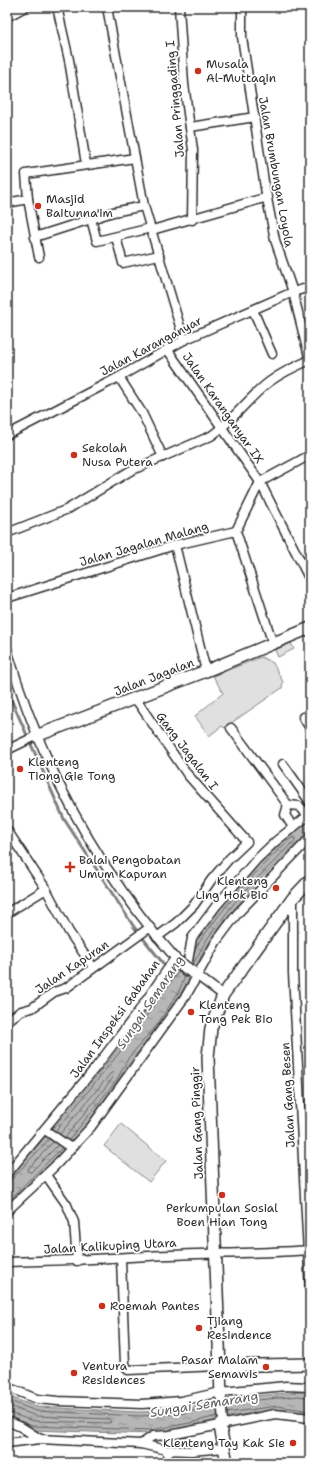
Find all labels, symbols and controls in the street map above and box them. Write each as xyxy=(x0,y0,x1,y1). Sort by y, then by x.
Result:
street label: Jalan Pringgading I xyxy=(162,39,188,158)
place label: Musala Al-Muttaqin xyxy=(206,56,276,86)
marker: Musala Al-Muttaqin xyxy=(193,66,203,76)
street label: Jalan Brumbungan Loyola xyxy=(255,95,297,249)
place label: Masjid Baitunna'im xyxy=(46,191,113,221)
marker: Masjid Baitunna'im xyxy=(33,201,43,211)
street label: Jalan Karanganyar xyxy=(97,312,205,380)
street label: Jalan Karanganyar IX xyxy=(179,349,268,467)
place label: Sekolah Nusa Putera xyxy=(82,440,153,470)
marker: Sekolah Nusa Putera xyxy=(69,450,79,460)
street label: Jalan Jagalan Malang xyxy=(78,518,210,570)
street label: Jalan Jagalan xyxy=(112,654,196,700)
street label: Gang Jagalan I xyxy=(152,709,222,793)
place label: Klenteng Tiong Gie Tong xyxy=(28,754,115,784)
marker: Klenteng Tiong Gie Tong xyxy=(15,764,25,774)
place label: Balai Pengobatan Umum Kapuran xyxy=(79,852,181,882)
marker: Balai Pengobatan Umum Kapuran xyxy=(64,861,76,873)
place label: Klenteng Ling Hok Bio xyxy=(195,873,268,903)
marker: Klenteng Ling Hok Bio xyxy=(271,883,281,893)
street label: Jalan Kapuran xyxy=(32,937,112,997)
water label: Sungai Semarang xyxy=(112,952,188,1052)
street label: Jalan Inspeksi Gabahan xyxy=(67,957,163,1081)
place label: Klenteng Tong Pek Bio xyxy=(199,997,273,1027)
marker: Klenteng Tong Pek Bio xyxy=(186,1007,196,1017)
street label: Jalan Gang Besen xyxy=(277,1042,299,1148)
street label: Jalan Gang Pinggir xyxy=(187,1066,207,1180)
marker: Perkumpulan Sosial Boen Hian Tong xyxy=(217,1190,227,1200)
place label: Perkumpulan Sosial Boen Hian Tong xyxy=(166,1200,278,1230)
street label: Jalan Kalikuping Utara xyxy=(43,1234,177,1257)
place label: Roemah Pantes xyxy=(110,1298,200,1314)
marker: Roemah Pantes xyxy=(97,1301,107,1311)
place label: Tjiang Resindence xyxy=(207,1313,272,1343)
marker: Tjiang Resindence xyxy=(194,1323,204,1333)
place label: Pasar Malam Semawis xyxy=(181,1352,258,1382)
place label: Ventura Residences xyxy=(82,1358,145,1388)
marker: Pasar Malam Semawis xyxy=(261,1362,271,1372)
marker: Ventura Residences xyxy=(69,1368,79,1378)
water label: Sungai Semarang xyxy=(149,1387,259,1421)
place label: Klenteng Tay Kak Sie xyxy=(163,1435,285,1451)
marker: Klenteng Tay Kak Sie xyxy=(288,1438,298,1448)

